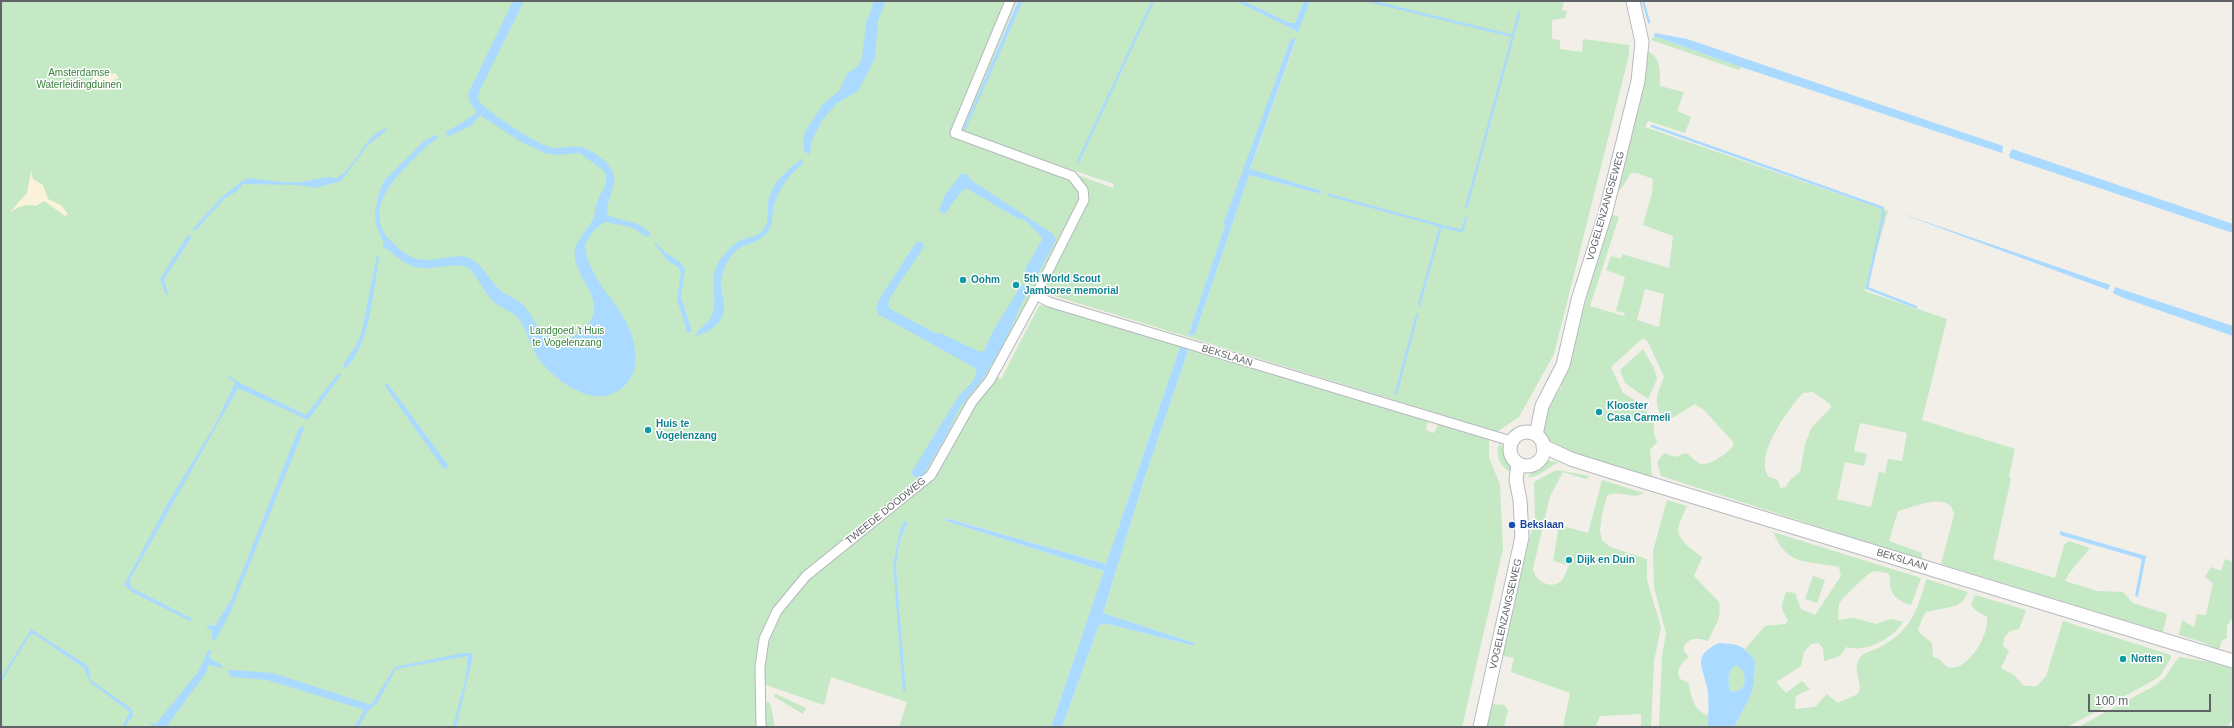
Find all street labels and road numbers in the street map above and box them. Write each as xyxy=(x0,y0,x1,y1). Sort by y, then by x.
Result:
street label: VOGELENZANGSEWEG xyxy=(1585,150,1627,262)
street label: BEKSLAAN xyxy=(1200,343,1254,369)
street label: TWEEDE DOODWEG xyxy=(844,475,928,547)
street label: BEKSLAAN xyxy=(1875,547,1929,573)
street label: VOGELENZANGSEWEG xyxy=(1487,557,1525,671)

